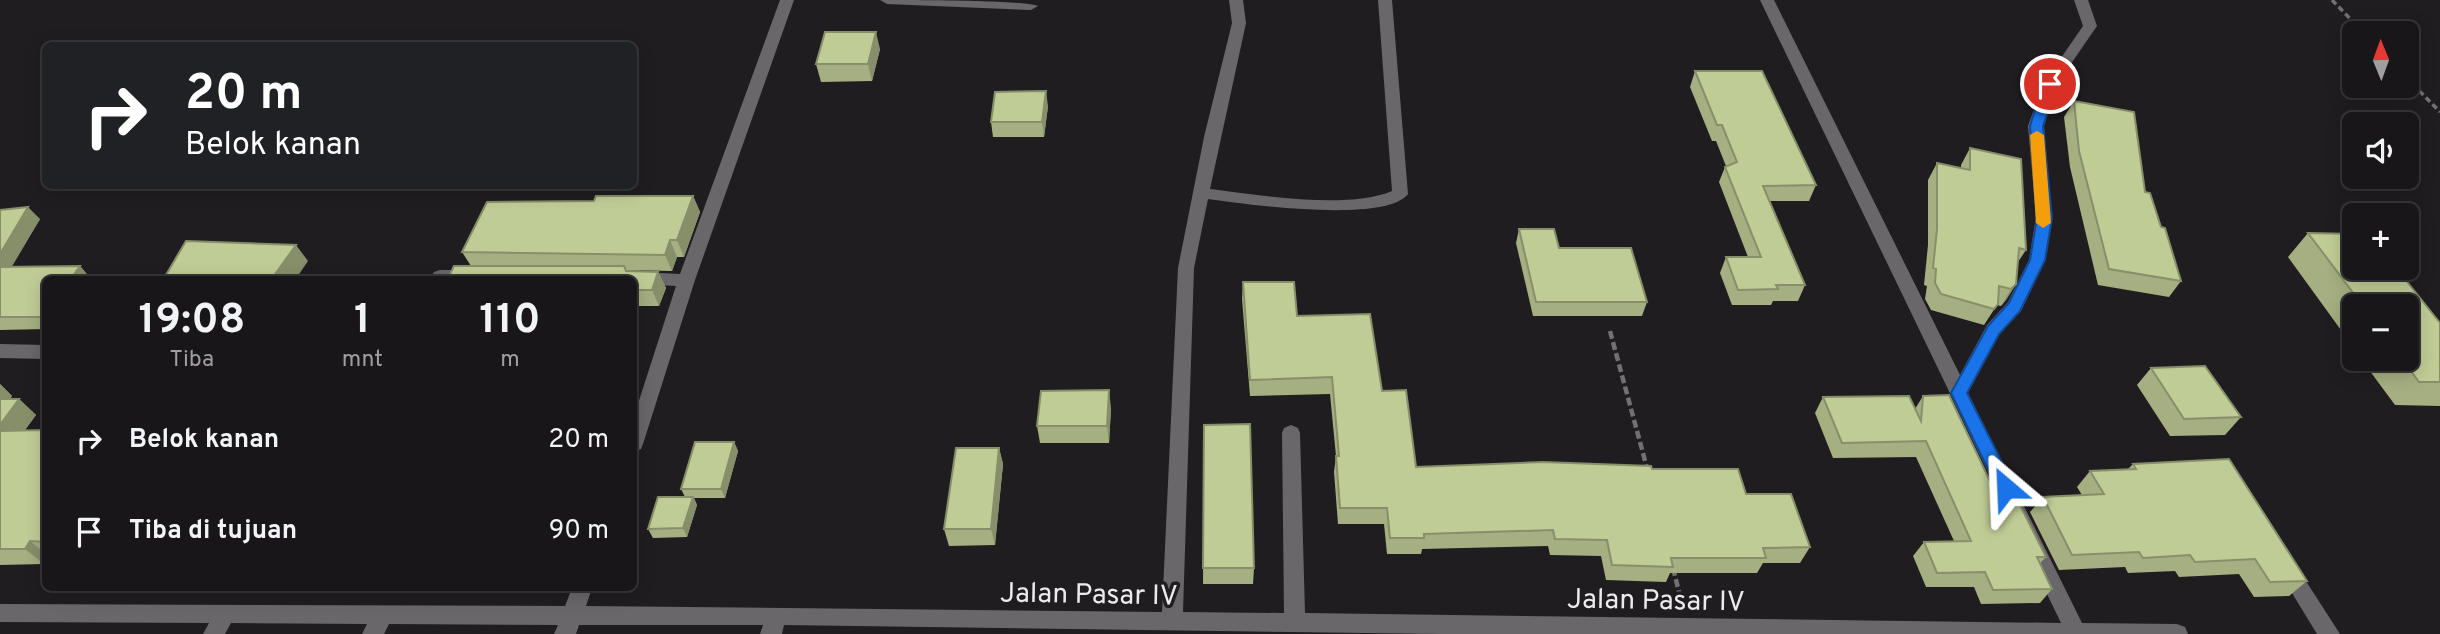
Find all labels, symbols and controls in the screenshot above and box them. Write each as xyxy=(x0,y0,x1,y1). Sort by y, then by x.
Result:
north arrow xyxy=(2342,21,2418,98)
map controls xyxy=(2342,21,2419,371)
pin xyxy=(2020,54,2080,114)
text: 20 m xyxy=(185,65,302,127)
icon: arrive xyxy=(2031,65,2069,103)
icon: right xyxy=(70,70,161,161)
button: sound xyxy=(2342,112,2419,189)
text: Belok kanan xyxy=(185,126,361,166)
button: + xyxy=(2342,203,2419,280)
button: − xyxy=(2342,294,2419,371)
text: 19:08 xyxy=(138,295,245,348)
text: 1 xyxy=(354,295,371,348)
text: 110 xyxy=(479,295,541,348)
text: Tiba xyxy=(170,346,214,375)
text: mnt xyxy=(342,346,383,375)
text: m xyxy=(500,346,520,375)
icon: right xyxy=(70,422,108,460)
text: Belok kanan xyxy=(129,424,279,457)
text: 20 m xyxy=(548,424,609,457)
position arrow xyxy=(1969,451,2043,525)
icon: arrive xyxy=(70,513,108,551)
text: Tiba di tujuan xyxy=(129,515,297,548)
text: 90 m xyxy=(549,515,609,548)
street label: Jalan Pasar IV xyxy=(1000,576,1178,616)
street label: Jalan Pasar IV xyxy=(1567,582,1745,622)

